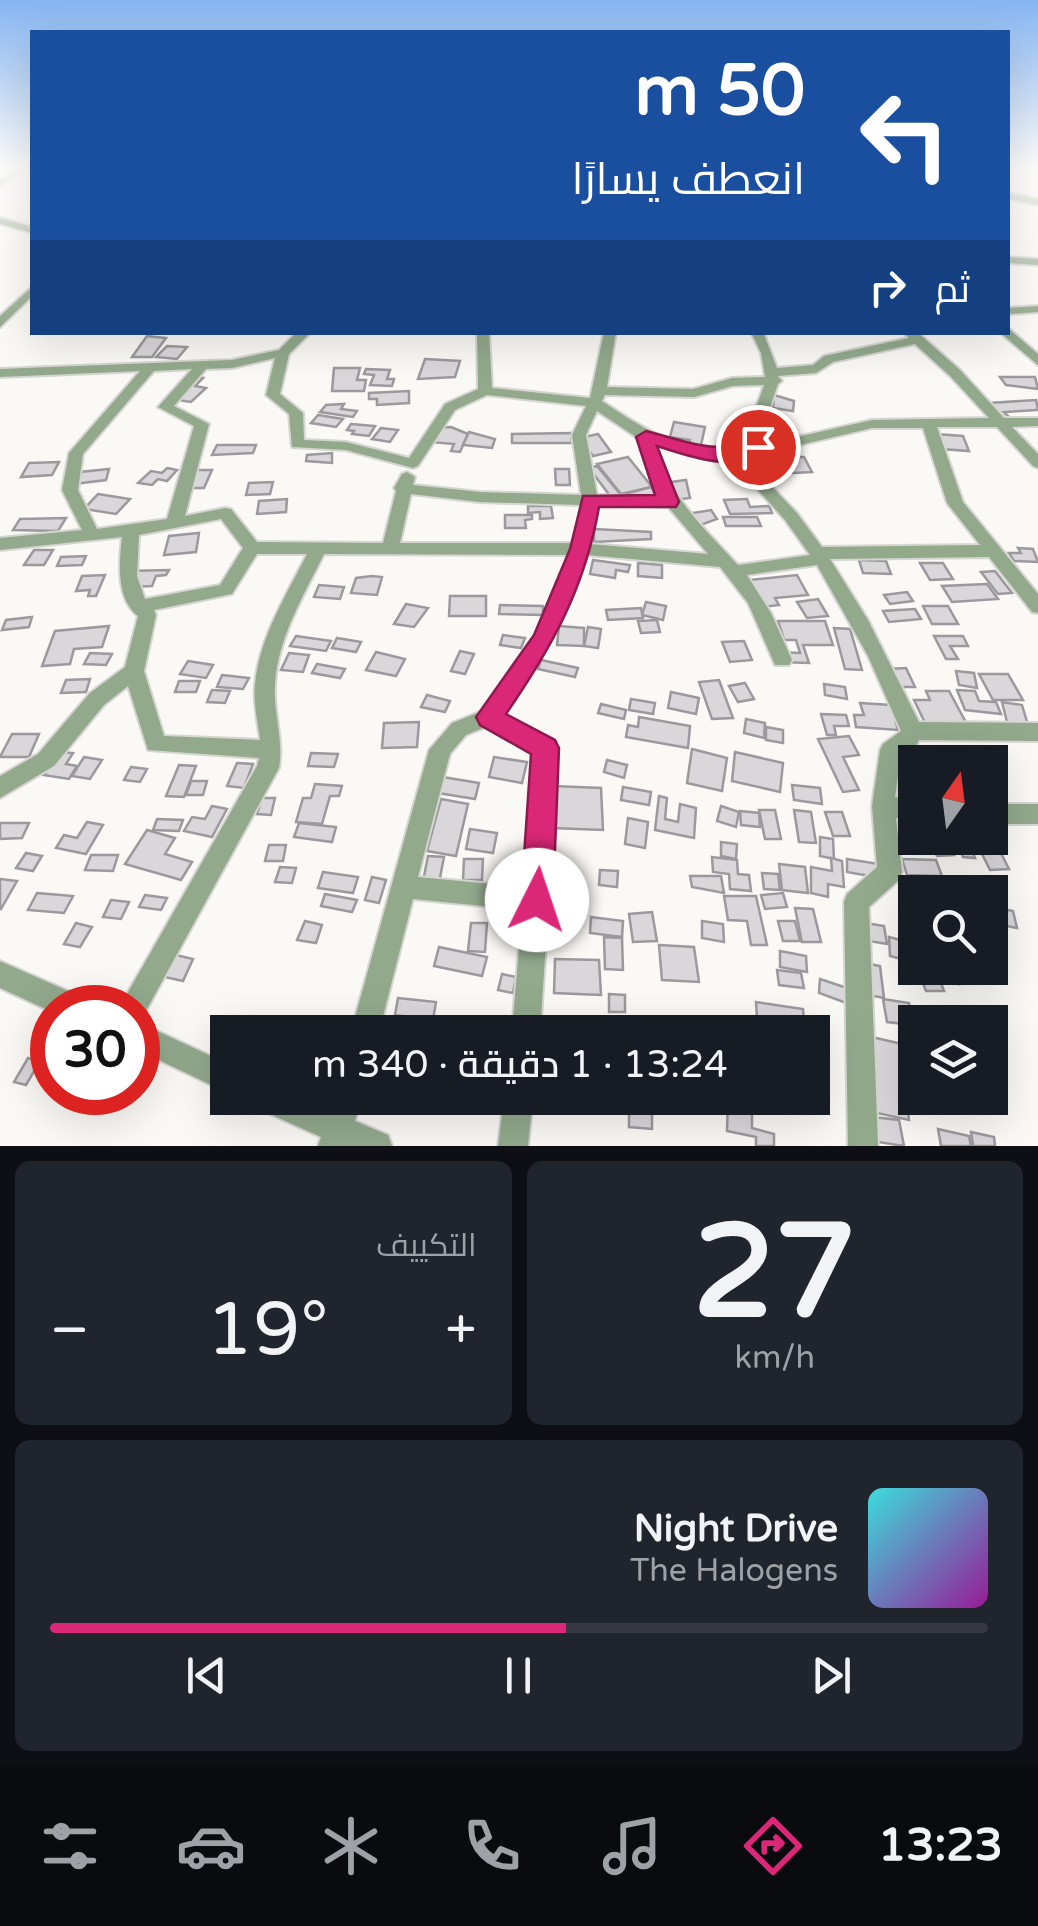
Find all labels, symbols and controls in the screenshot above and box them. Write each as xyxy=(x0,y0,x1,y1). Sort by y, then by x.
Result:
text: 50 m xyxy=(635,50,805,134)
icon: left xyxy=(840,70,970,200)
text: انعطف يسارًا xyxy=(571,153,805,207)
icon: right xyxy=(860,260,915,315)
text: ثم xyxy=(935,267,970,313)
pin xyxy=(716,405,801,490)
icon: arrive xyxy=(731,420,786,475)
north arrow xyxy=(898,745,1008,855)
map controls xyxy=(898,745,1008,1115)
position arrow xyxy=(485,848,589,952)
button: search xyxy=(898,875,1008,985)
speed limit sign: 30 xyxy=(30,985,160,1115)
button: layers xyxy=(898,1005,1008,1115)
text: 13:24 · 1 دقيقة · 340 m xyxy=(312,1042,728,1088)
text: 27 xyxy=(693,1196,856,1352)
text: التكييف xyxy=(376,1227,477,1265)
text: 19° xyxy=(206,1285,329,1375)
text: − xyxy=(50,1298,89,1364)
text: + xyxy=(446,1298,477,1364)
text: km/h xyxy=(735,1339,815,1377)
text: Night Drive xyxy=(634,1506,838,1552)
text: The Halogens xyxy=(630,1552,838,1590)
icon: previous xyxy=(179,1648,234,1703)
icon: pause xyxy=(491,1648,546,1703)
icon: next xyxy=(804,1648,859,1703)
icon: filters xyxy=(35,1811,105,1881)
icon: car xyxy=(176,1811,246,1881)
icon: climate xyxy=(316,1811,386,1881)
icon: phone xyxy=(457,1811,527,1881)
icon: music xyxy=(597,1811,667,1881)
icon: directions xyxy=(738,1811,808,1881)
text: 13:23 xyxy=(878,1819,1003,1873)

